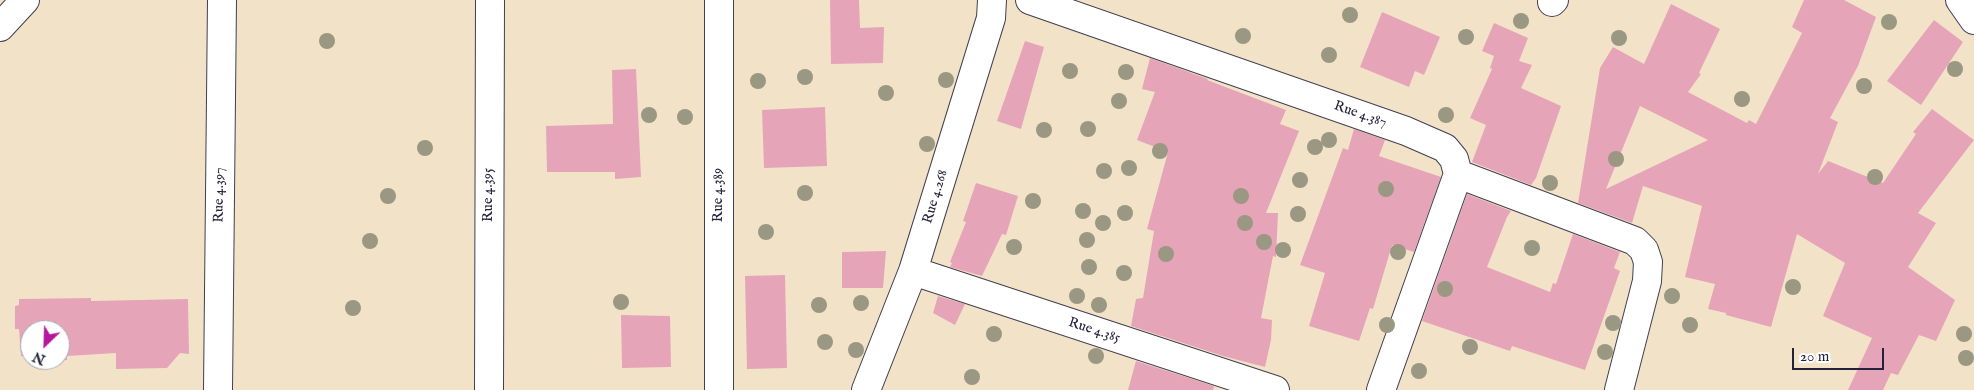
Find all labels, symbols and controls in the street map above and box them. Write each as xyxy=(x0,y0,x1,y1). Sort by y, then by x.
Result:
street label: Rue 4.387 xyxy=(1331,98,1389,132)
street label: Rue 4.397 xyxy=(211,167,229,223)
street label: Rue 4.395 xyxy=(481,168,497,222)
street label: Rue 4.389 xyxy=(711,168,727,222)
street label: Rue 4.268 xyxy=(920,168,952,226)
street label: Rue 4.385 xyxy=(1066,315,1122,347)
north arrow xyxy=(20,320,70,370)
scale bar xyxy=(1794,338,1886,370)
text: N xyxy=(30,347,49,368)
text: 20 m xyxy=(1800,347,1829,366)

